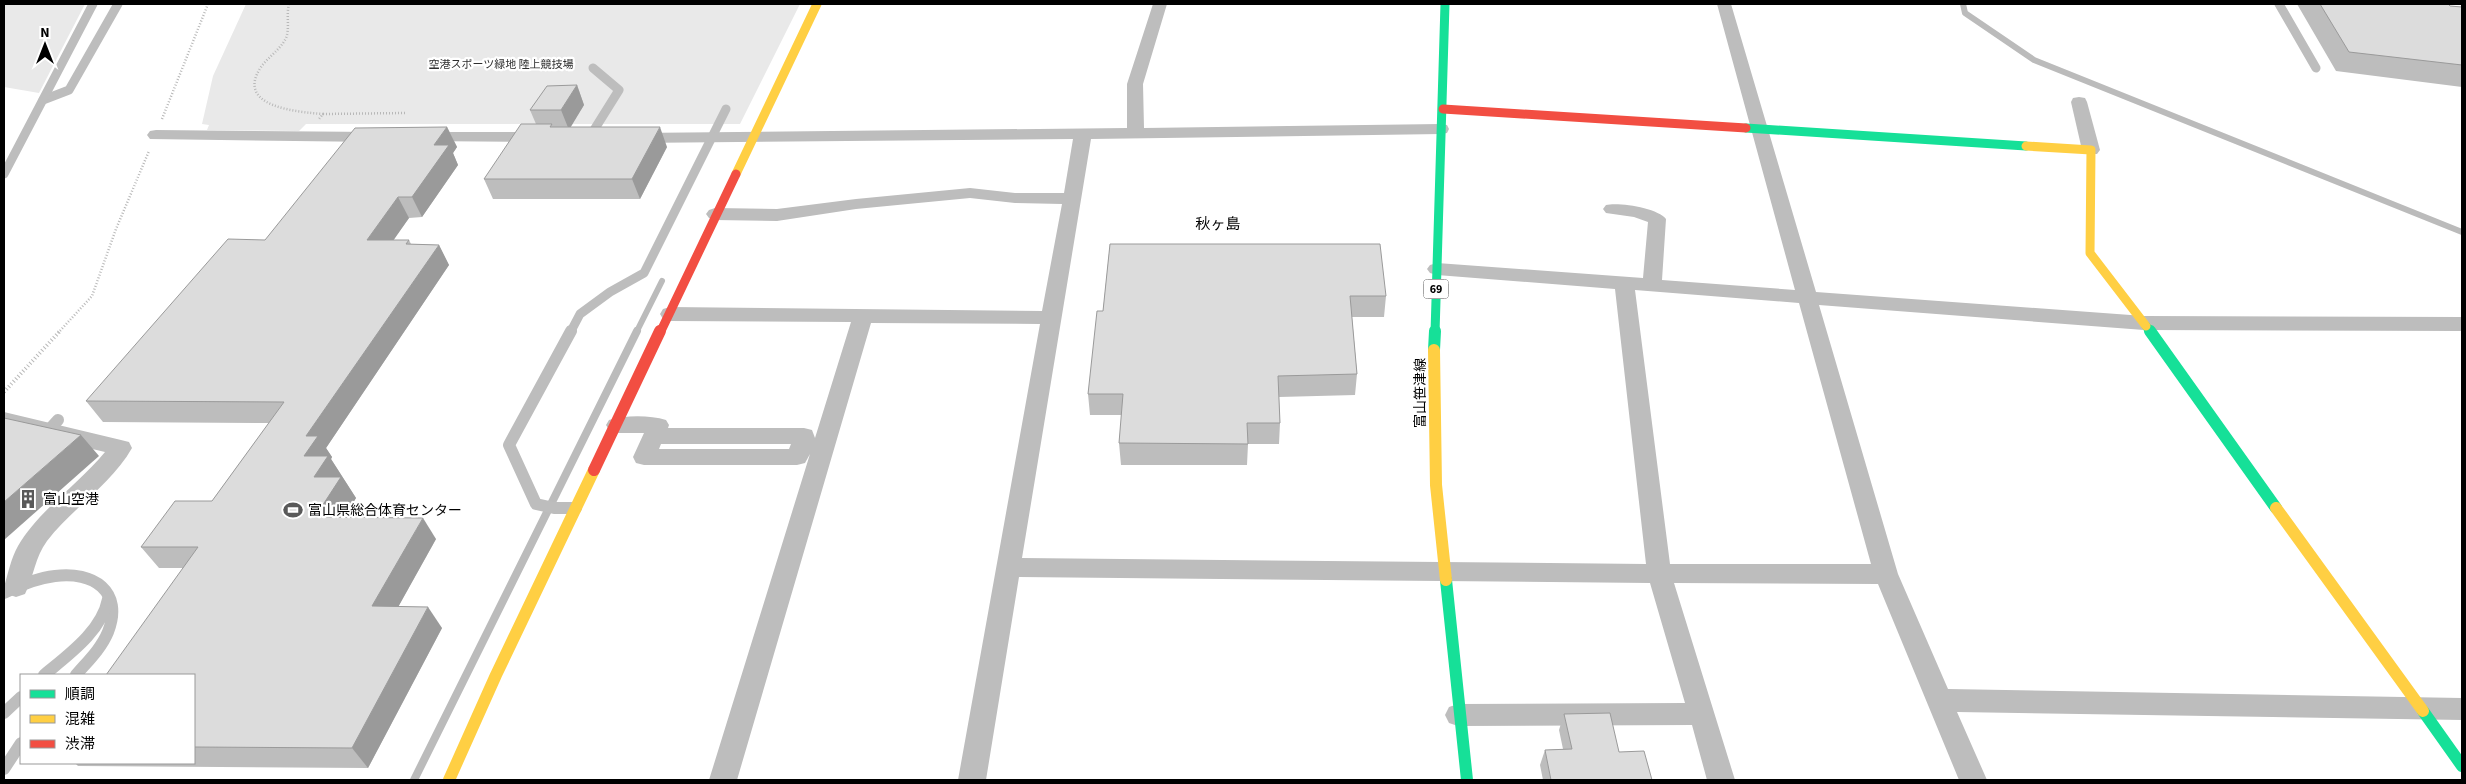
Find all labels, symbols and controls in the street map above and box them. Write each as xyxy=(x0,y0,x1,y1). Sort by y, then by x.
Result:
north arrow xyxy=(20,20,70,70)
text: N xyxy=(40,23,50,43)
park label: 空港スポーツ緑地 陸上競技場 xyxy=(429,57,573,72)
district label: 秋ヶ島 xyxy=(1195,214,1241,235)
road number: 69 xyxy=(1424,280,1448,298)
street label: 富山笹津線 xyxy=(1411,358,1431,428)
building icon: 富山空港 xyxy=(17,488,39,510)
place label: 富山空港 xyxy=(43,490,99,510)
sports icon: 富山県総合体育センター xyxy=(282,499,304,521)
place label: 富山県総合体育センター xyxy=(308,501,462,521)
legend xyxy=(20,674,195,764)
text: 順調 xyxy=(65,684,95,705)
text: 混雑 xyxy=(65,709,95,730)
text: 渋滞 xyxy=(65,734,95,755)

